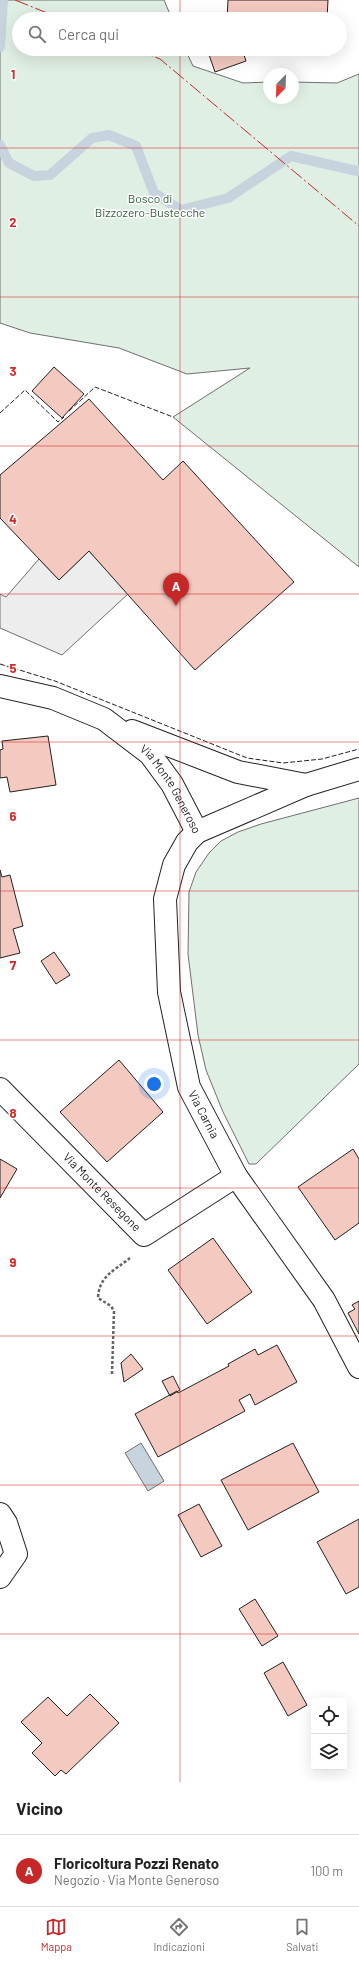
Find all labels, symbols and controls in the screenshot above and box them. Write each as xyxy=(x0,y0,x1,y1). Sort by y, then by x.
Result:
search box xyxy=(12,12,347,56)
icon: search xyxy=(26,23,48,45)
text: Cerca qui xyxy=(58,25,119,43)
text: 1 xyxy=(11,66,15,82)
north arrow xyxy=(263,68,299,104)
park label: Bosco di Bizzozero-Bustecche xyxy=(95,191,205,219)
text: 2 xyxy=(9,214,17,230)
text: 3 xyxy=(9,363,17,379)
text: 4 xyxy=(9,511,17,527)
pin: A xyxy=(163,573,189,606)
text: 5 xyxy=(9,660,17,676)
street label: Via Monte Generoso xyxy=(138,741,205,836)
text: 6 xyxy=(10,808,17,824)
text: 7 xyxy=(10,957,17,973)
your location xyxy=(144,1074,164,1094)
street label: Via Carnia xyxy=(186,1088,223,1140)
text: 8 xyxy=(9,1105,17,1121)
street label: Via Monte Resegone xyxy=(61,1149,144,1234)
text: 9 xyxy=(10,1254,17,1270)
map controls xyxy=(311,1698,347,1770)
button: locate xyxy=(311,1698,347,1734)
button: layers xyxy=(311,1734,347,1770)
text: Vicino xyxy=(16,1798,63,1818)
text: Floricoltura Pozzi Renato xyxy=(54,1854,219,1872)
text: A xyxy=(25,1863,33,1879)
text: 100 m xyxy=(310,1863,343,1879)
text: Negozio · Via Monte Generoso xyxy=(54,1872,219,1888)
tab: Mappa xyxy=(41,1916,72,1953)
tab: Indicazioni xyxy=(153,1916,205,1953)
tab: Salvati xyxy=(286,1916,318,1953)

